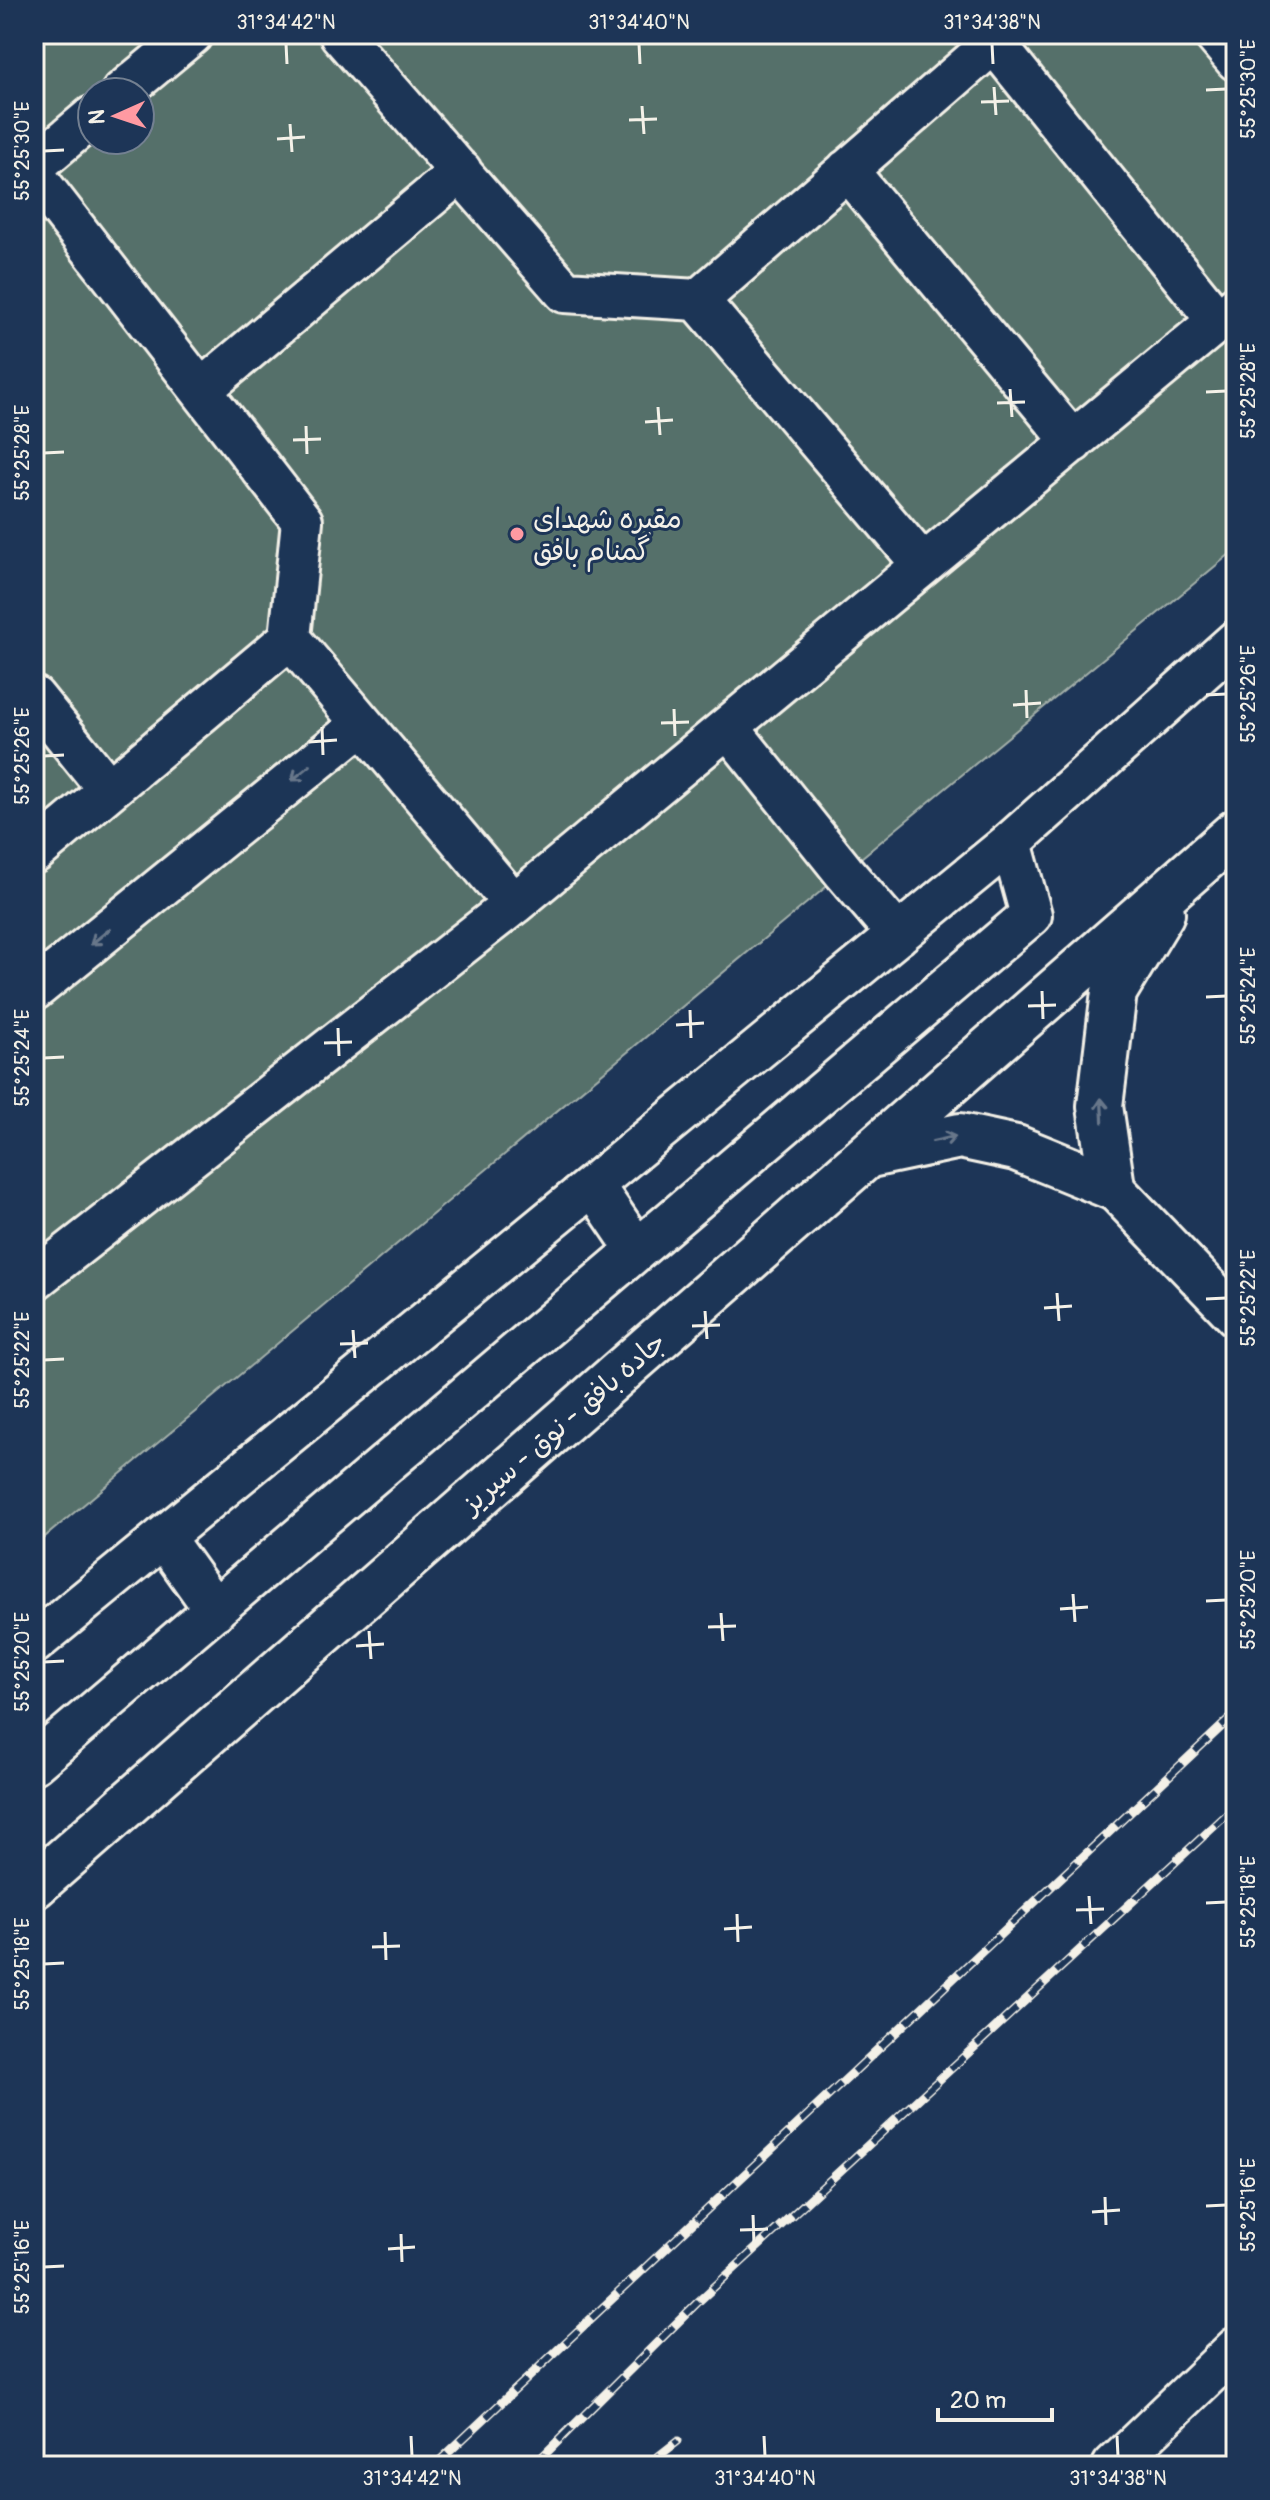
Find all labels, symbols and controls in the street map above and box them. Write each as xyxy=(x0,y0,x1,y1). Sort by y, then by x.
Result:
text: 31°34'42"N xyxy=(237,10,335,35)
text: 31°34'40"N xyxy=(588,10,690,35)
text: 31°34'38"N xyxy=(943,10,1041,35)
text: 55°25'30"E xyxy=(1236,39,1261,139)
north arrow xyxy=(76,76,156,156)
text: 55°25'30"E xyxy=(10,101,35,201)
text: N xyxy=(83,109,111,125)
text: 55°25'28"E xyxy=(1236,343,1261,439)
text: 55°25'28"E xyxy=(10,405,35,501)
place label: مقبره شهدای گمنام بافق xyxy=(533,502,682,572)
marker: مقبره شهدای گمنام بافق xyxy=(508,525,526,543)
text: 55°25'26"E xyxy=(1236,645,1261,743)
text: 55°25'26"E xyxy=(10,707,35,805)
one-way arrow xyxy=(292,764,312,782)
one-way arrow xyxy=(90,928,111,946)
text: 55°25'24"E xyxy=(1236,947,1261,1045)
text: 55°25'24"E xyxy=(10,1009,35,1107)
one-way arrow xyxy=(1094,1097,1109,1124)
one-way arrow xyxy=(931,1131,956,1146)
text: 55°25'22"E xyxy=(1236,1249,1261,1347)
text: 55°25'22"E xyxy=(10,1311,35,1409)
street label: جاده بافق - نوق - سیریز xyxy=(453,1325,674,1523)
text: 55°25'20"E xyxy=(1236,1550,1261,1650)
text: 55°25'20"E xyxy=(10,1612,35,1712)
text: 55°25'18"E xyxy=(1236,1856,1261,1948)
text: 55°25'18"E xyxy=(10,1918,35,2010)
text: 55°25'16"E xyxy=(1236,2158,1261,2252)
text: 55°25'16"E xyxy=(10,2220,35,2314)
scale bar xyxy=(938,2372,1052,2422)
text: 20 m xyxy=(950,2386,1006,2415)
text: 31°34'42"N xyxy=(363,2466,461,2491)
text: 31°34'40"N xyxy=(714,2466,816,2491)
text: 31°34'38"N xyxy=(1069,2466,1167,2491)

